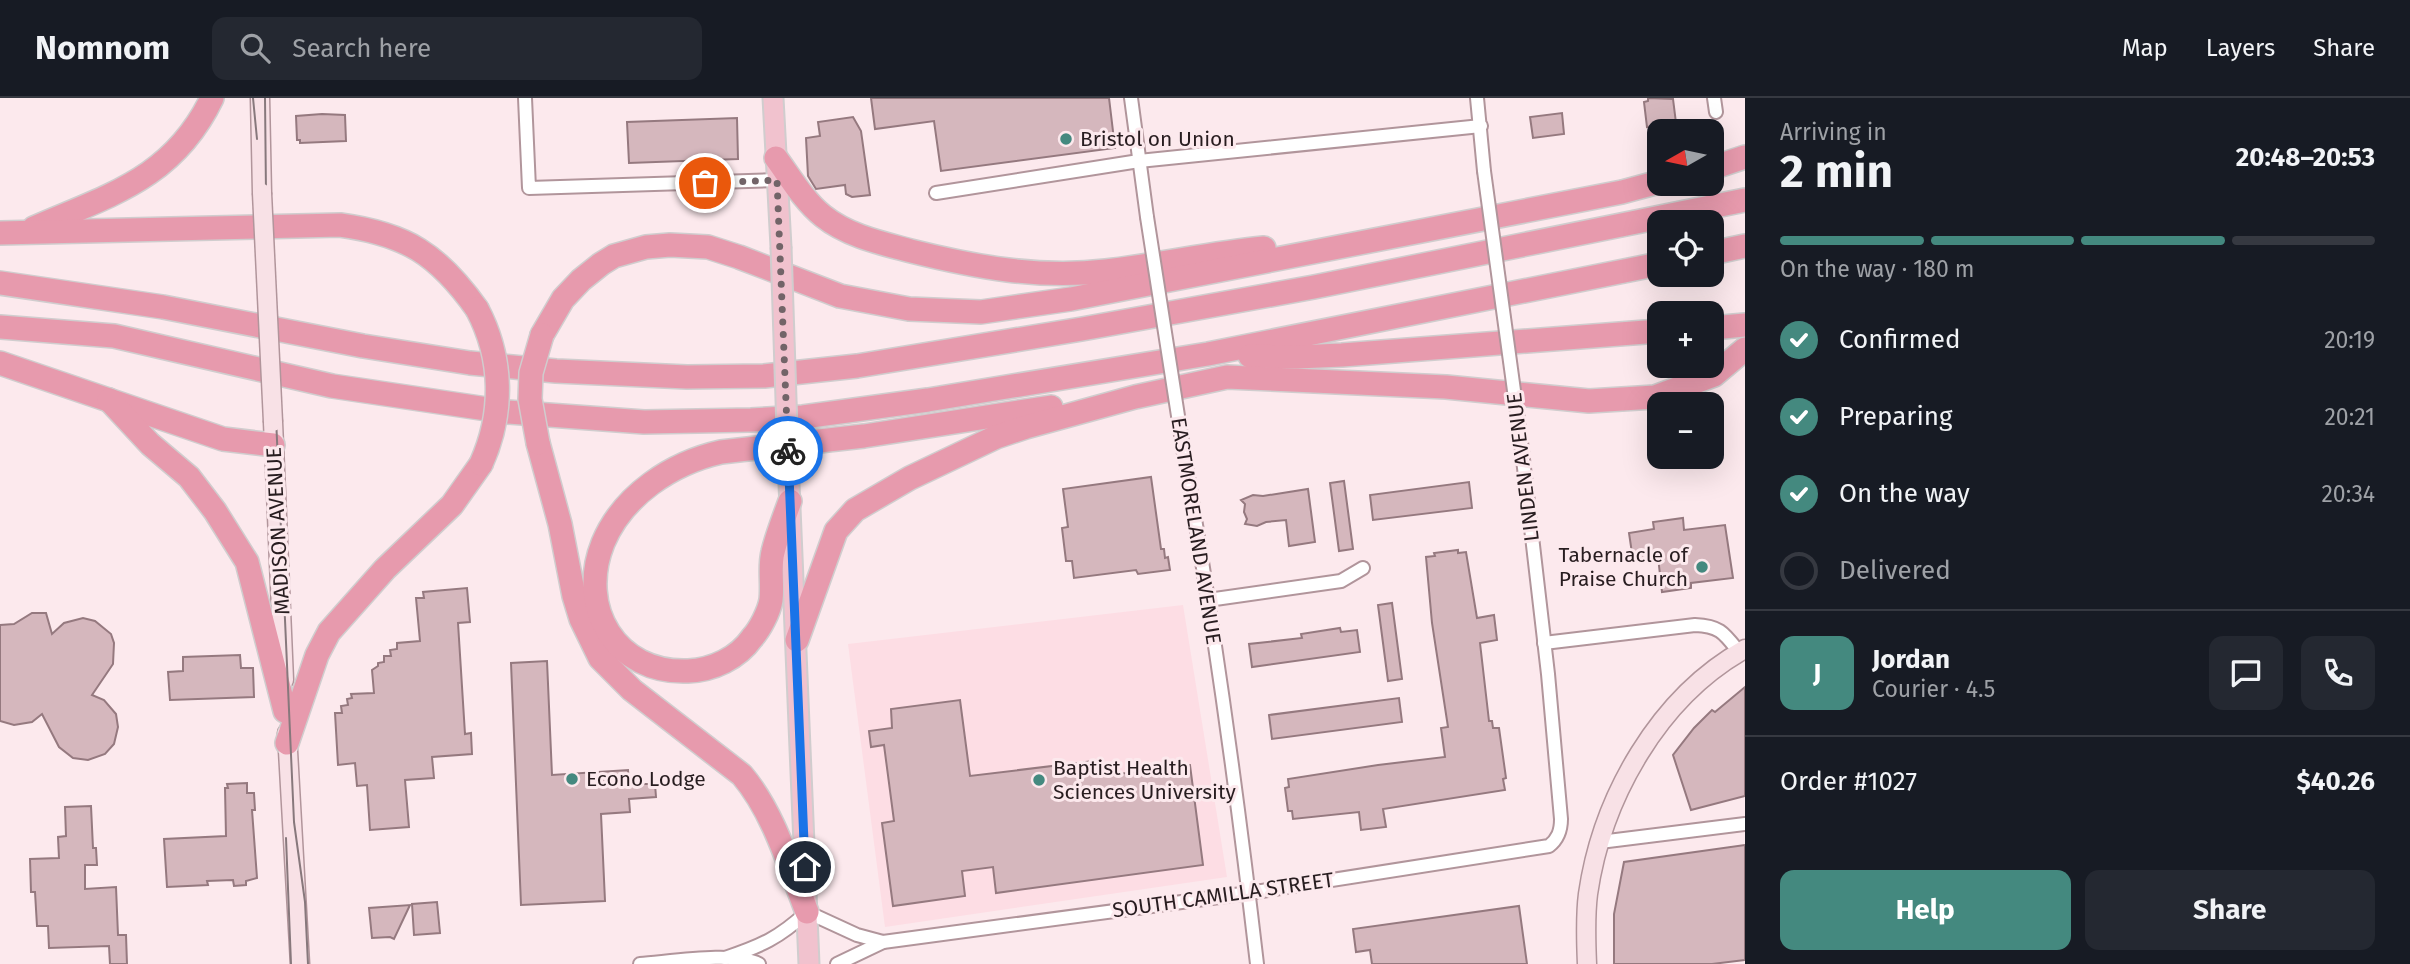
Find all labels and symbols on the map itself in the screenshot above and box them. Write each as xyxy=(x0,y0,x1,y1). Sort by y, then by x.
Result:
north arrow xyxy=(1647,119,1724,196)
place label: Bristol on Union xyxy=(1080,126,1235,152)
marker: Bristol on Union xyxy=(1058,131,1074,147)
pin xyxy=(675,153,735,213)
street label: LINDEN AVENUE xyxy=(1501,391,1545,543)
courier xyxy=(753,416,823,486)
street label: EASTMORELAND AVENUE xyxy=(1165,416,1227,646)
street label: MADISON AVENUE xyxy=(261,446,295,616)
place label: Tabernacle of Praise Church xyxy=(1559,542,1690,592)
marker: Tabernacle of Praise Church xyxy=(1694,559,1710,575)
place label: Baptist Health Sciences University xyxy=(1053,755,1236,805)
place label: Econo Lodge xyxy=(586,766,706,792)
marker: Econo Lodge xyxy=(564,771,580,787)
marker: Baptist Health Sciences University xyxy=(1031,772,1047,788)
pin xyxy=(775,837,835,897)
street label: SOUTH CAMILLA STREET xyxy=(1111,867,1336,923)

